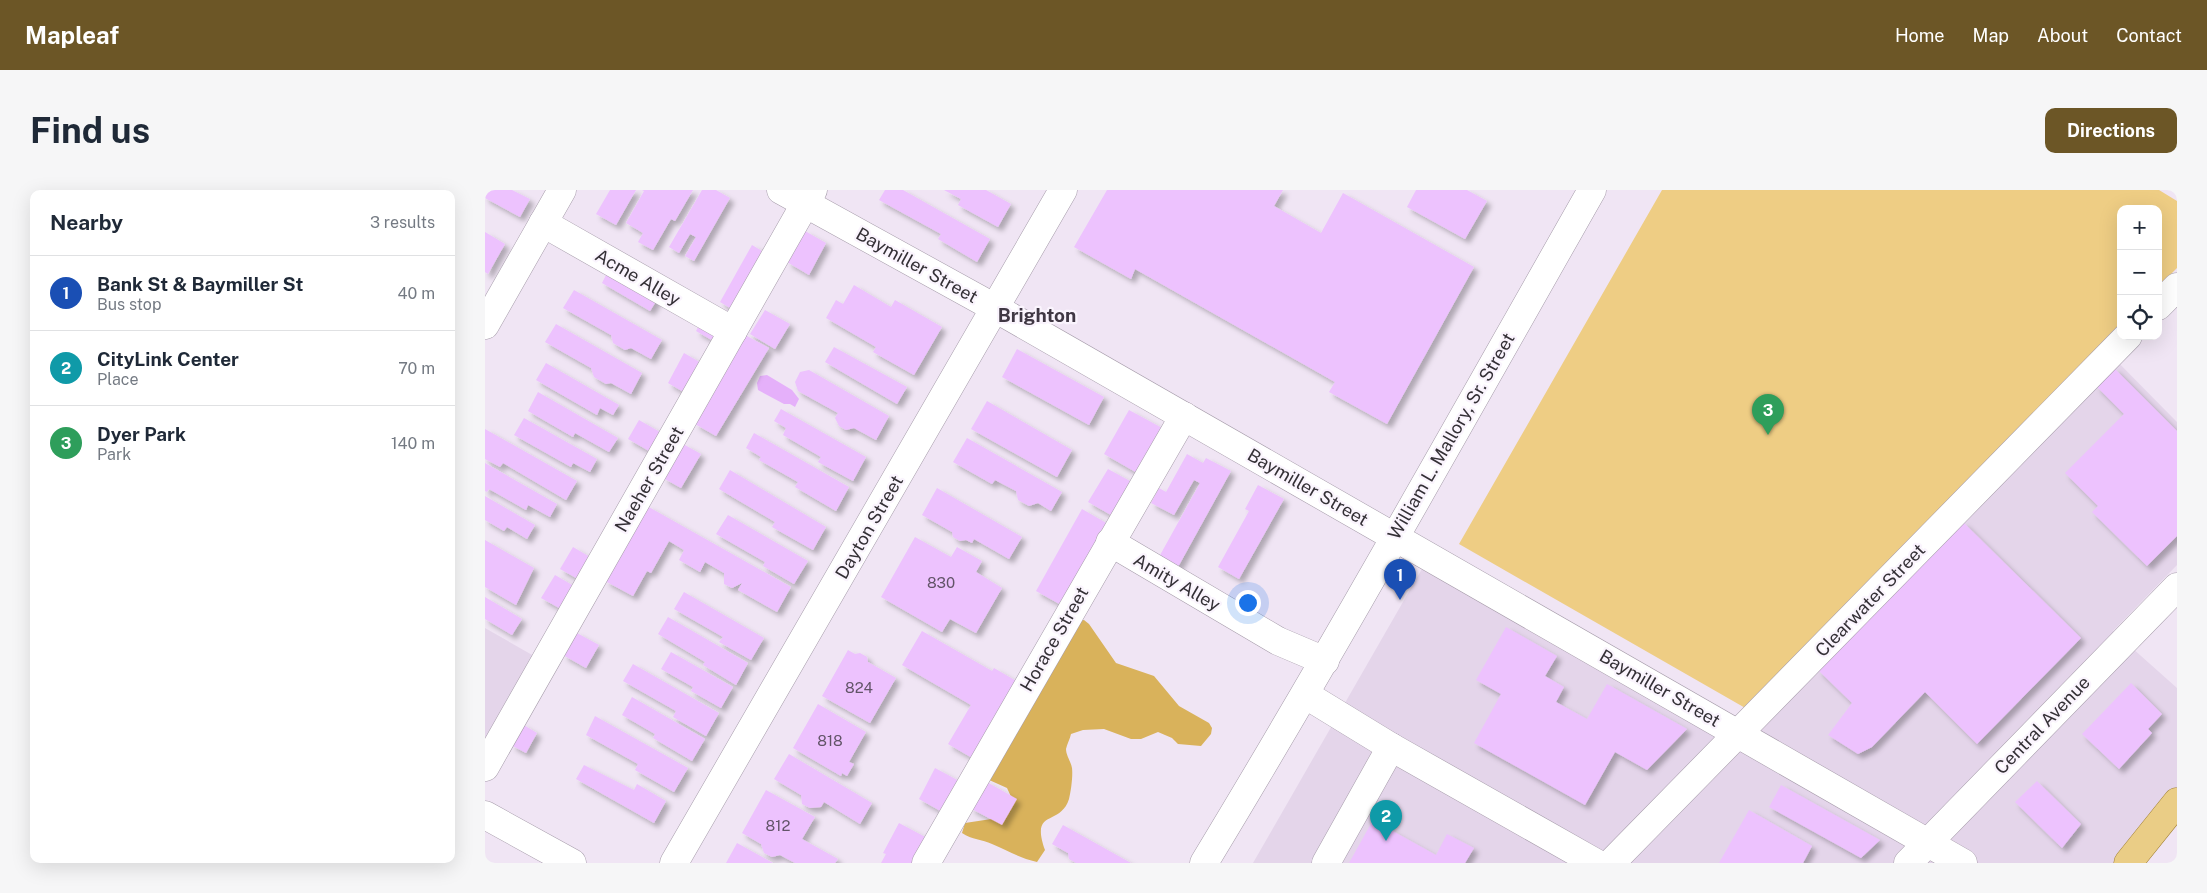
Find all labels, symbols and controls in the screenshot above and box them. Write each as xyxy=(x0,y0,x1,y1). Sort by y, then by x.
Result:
text: Mapleaf xyxy=(25,21,119,49)
text: Home xyxy=(1895,25,1945,46)
text: Map xyxy=(1973,25,2009,46)
text: About xyxy=(2037,25,2088,46)
text: Contact xyxy=(2116,25,2182,46)
button: Directions xyxy=(2045,108,2177,153)
text: Find us xyxy=(30,110,150,151)
map controls xyxy=(2117,205,2162,340)
button: + xyxy=(2117,205,2162,250)
text: Nearby xyxy=(50,210,123,235)
text: 3 results xyxy=(370,213,435,232)
street label: Baymiller Street xyxy=(852,223,982,307)
street label: Acme Alley xyxy=(592,244,685,310)
button: − xyxy=(2117,250,2162,295)
text: Bank St & Baymiller St xyxy=(97,273,303,295)
text: 1 xyxy=(63,284,69,303)
text: 40 m xyxy=(397,284,435,303)
text: Bus stop xyxy=(97,295,161,314)
button: locate xyxy=(2117,295,2162,340)
district label: Brighton xyxy=(998,304,1076,326)
street label: William L. Mallory, Sr. Street xyxy=(1383,329,1519,543)
text: CityLink Center xyxy=(97,348,239,370)
text: 2 xyxy=(61,359,71,378)
text: 70 m xyxy=(398,359,435,378)
text: Place xyxy=(97,370,139,389)
pin: 3 xyxy=(1752,394,1784,435)
text: Dyer Park xyxy=(97,423,186,445)
street label: Naeher Street xyxy=(610,423,688,535)
text: 3 xyxy=(61,434,71,453)
text: 140 m xyxy=(391,434,435,453)
street label: Baymiller Street xyxy=(1244,444,1372,530)
text: Park xyxy=(97,445,131,464)
street label: Dayton Street xyxy=(831,471,907,583)
street label: Clearwater Street xyxy=(1811,539,1929,661)
street label: Amity Alley xyxy=(1130,549,1224,615)
pin: 1 xyxy=(1384,559,1416,600)
house number: 830 xyxy=(927,574,955,591)
street label: Horace Street xyxy=(1016,583,1092,695)
your location xyxy=(1235,590,1261,616)
street label: Baymiller Street xyxy=(1596,645,1724,731)
street label: Central Avenue xyxy=(1990,672,2094,778)
house number: 824 xyxy=(845,679,873,696)
house number: 818 xyxy=(817,732,843,749)
pin: 2 xyxy=(1370,800,1402,841)
house number: 812 xyxy=(766,817,790,834)

